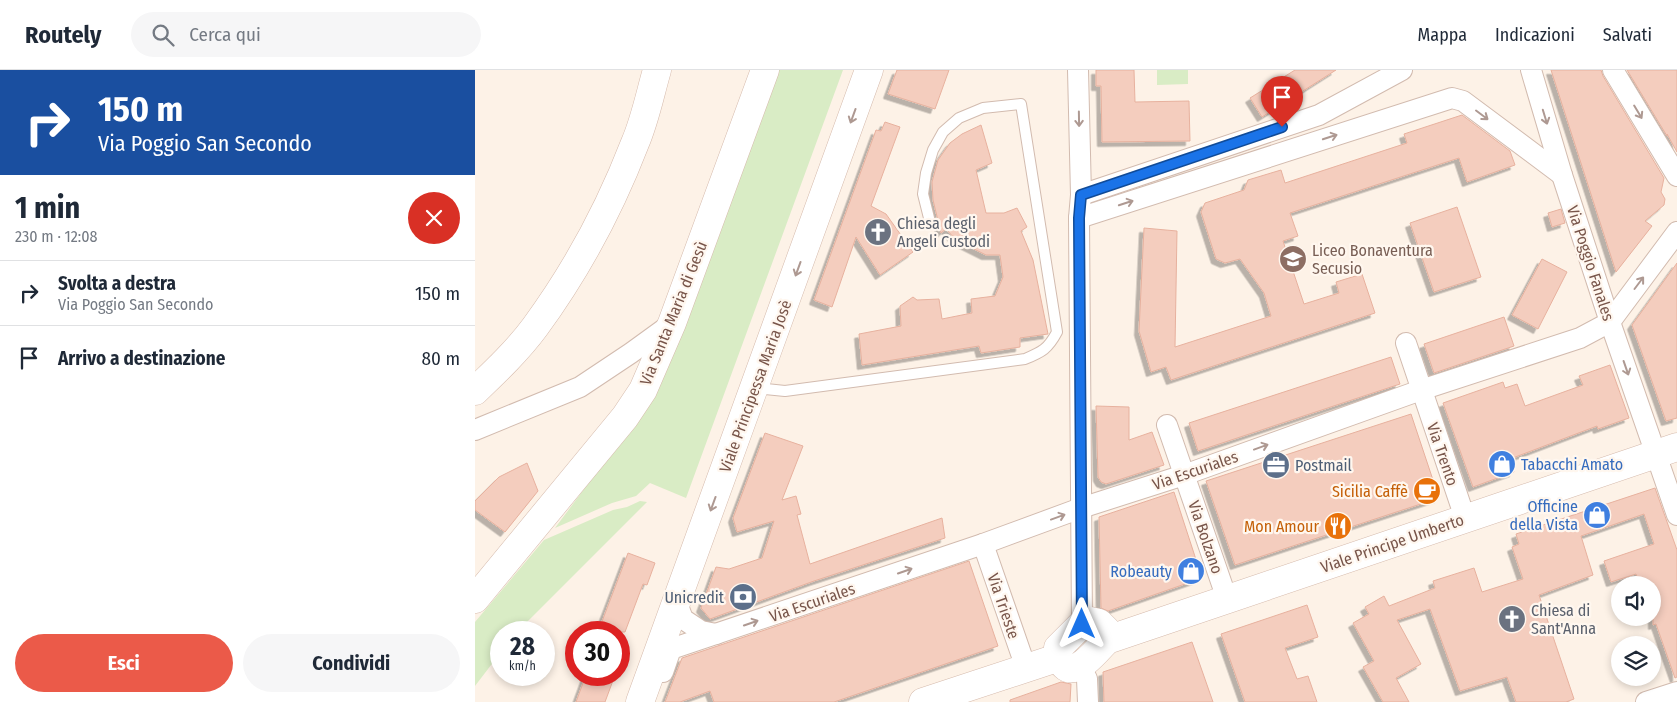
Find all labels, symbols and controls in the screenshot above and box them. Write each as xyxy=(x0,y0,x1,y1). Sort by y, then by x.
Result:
search box xyxy=(131,12,481,57)
text: Routely xyxy=(25,21,101,49)
icon: search xyxy=(149,21,177,49)
text: Cerca qui xyxy=(189,23,261,46)
text: Mappa xyxy=(1418,24,1467,46)
text: Indicazioni xyxy=(1495,24,1575,46)
text: Salvati xyxy=(1603,24,1652,46)
pin xyxy=(1261,76,1303,127)
icon: arrive xyxy=(1268,83,1296,111)
text: 150 m xyxy=(98,88,183,130)
icon: right xyxy=(15,90,80,155)
one-way arrow xyxy=(1633,104,1643,118)
one-way arrow xyxy=(848,108,857,123)
one-way arrow xyxy=(1540,108,1550,124)
one-way arrow xyxy=(1074,110,1084,126)
one-way arrow xyxy=(1475,110,1489,120)
text: Via Poggio San Secondo xyxy=(98,130,312,157)
one-way arrow xyxy=(1322,131,1338,141)
text: 1 min xyxy=(15,190,80,226)
button: close xyxy=(408,192,460,244)
one-way arrow xyxy=(1118,198,1133,207)
street label: Via Poggio Fanales xyxy=(1563,203,1618,323)
place label: Chiesa degli Angeli Custodi xyxy=(897,214,990,251)
church icon: Chiesa degli Angeli Custodi xyxy=(863,217,893,247)
text: 230 m · 12:08 xyxy=(15,227,98,246)
street label: Via Santa Maria di Gesù xyxy=(636,238,711,388)
place label: Liceo Bonaventura Secusio xyxy=(1312,241,1433,278)
school or university icon: Liceo Bonaventura Secusio xyxy=(1278,244,1308,274)
one-way arrow xyxy=(793,261,802,276)
text: Svolta a destra xyxy=(58,272,176,295)
one-way arrow xyxy=(1634,276,1644,290)
icon: right xyxy=(15,279,43,307)
text: 150 m xyxy=(415,282,460,305)
text: Via Poggio San Secondo xyxy=(58,295,214,314)
street label: Viale Principessa Maria Josè xyxy=(715,297,796,475)
icon: arrive xyxy=(15,344,43,372)
text: Arrivo a destinazione xyxy=(58,347,225,370)
text: 80 m xyxy=(422,347,460,370)
one-way arrow xyxy=(1622,360,1631,375)
street label: Via Trento xyxy=(1423,420,1462,488)
one-way arrow xyxy=(1253,442,1269,451)
street label: Via Escuriales xyxy=(1150,447,1241,494)
shop icon: Tabacchi Amato xyxy=(1487,449,1517,479)
office icon: Postmail xyxy=(1261,450,1291,480)
place label: Tabacchi Amato xyxy=(1521,455,1623,474)
place label: Postmail xyxy=(1295,456,1352,475)
cafe icon: Sicilia Caffè xyxy=(1412,476,1442,506)
place label: Sicilia Caffè xyxy=(1332,482,1408,501)
one-way arrow xyxy=(708,496,717,511)
place label: Officine della Vista xyxy=(1510,497,1578,534)
street label: Via Bolzano xyxy=(1184,498,1227,576)
shop icon: Officine della Vista xyxy=(1582,500,1612,530)
street label: Viale Principe Umberto xyxy=(1318,510,1466,577)
restaurant icon: Mon Amour xyxy=(1323,511,1353,541)
one-way arrow xyxy=(1050,512,1065,521)
place label: Mon Amour xyxy=(1244,517,1319,536)
shop icon: Robeauty xyxy=(1176,556,1206,586)
place label: Robeauty xyxy=(1110,562,1173,581)
one-way arrow xyxy=(896,565,912,575)
street label: Via Trieste xyxy=(983,571,1024,641)
map controls xyxy=(1611,576,1661,686)
button: sound xyxy=(1611,576,1661,626)
street label: Via Escuriales xyxy=(767,579,858,626)
bank icon: Unicredit xyxy=(728,582,758,612)
place label: Unicredit xyxy=(664,588,725,607)
position arrow xyxy=(1055,597,1107,649)
place label: Chiesa di Sant'Anna xyxy=(1531,601,1596,638)
church icon: Chiesa di Sant'Anna xyxy=(1497,604,1527,634)
one-way arrow xyxy=(742,617,758,627)
speed limit sign: 30 xyxy=(565,621,630,686)
text: 28 xyxy=(510,632,535,662)
button: Esci xyxy=(15,634,233,692)
button: Condividi xyxy=(243,634,460,692)
button: layers xyxy=(1611,636,1661,686)
text: km/h xyxy=(509,659,536,673)

